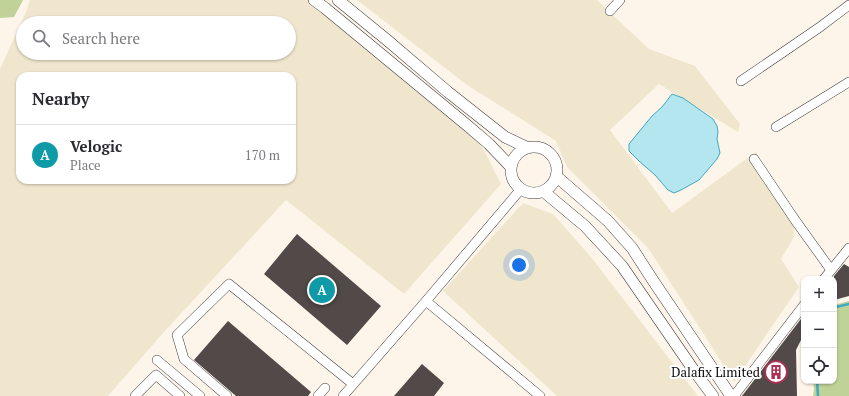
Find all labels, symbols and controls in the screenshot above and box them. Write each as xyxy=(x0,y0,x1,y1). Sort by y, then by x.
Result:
search box xyxy=(16,16,296,60)
icon: search xyxy=(30,27,52,49)
text: Search here xyxy=(62,28,140,48)
text: Nearby xyxy=(32,87,90,110)
text: Velogic xyxy=(70,136,122,156)
text: A xyxy=(40,146,50,164)
text: 170 m xyxy=(245,146,280,164)
text: Place xyxy=(70,156,101,174)
your location xyxy=(509,255,529,275)
pin: A xyxy=(309,275,335,305)
map controls xyxy=(801,276,837,384)
button: + xyxy=(801,276,837,312)
button: − xyxy=(801,312,837,348)
button: locate xyxy=(801,348,837,384)
building icon: Dalafix Limited xyxy=(763,359,789,385)
place label: Dalafix Limited xyxy=(671,363,760,381)

